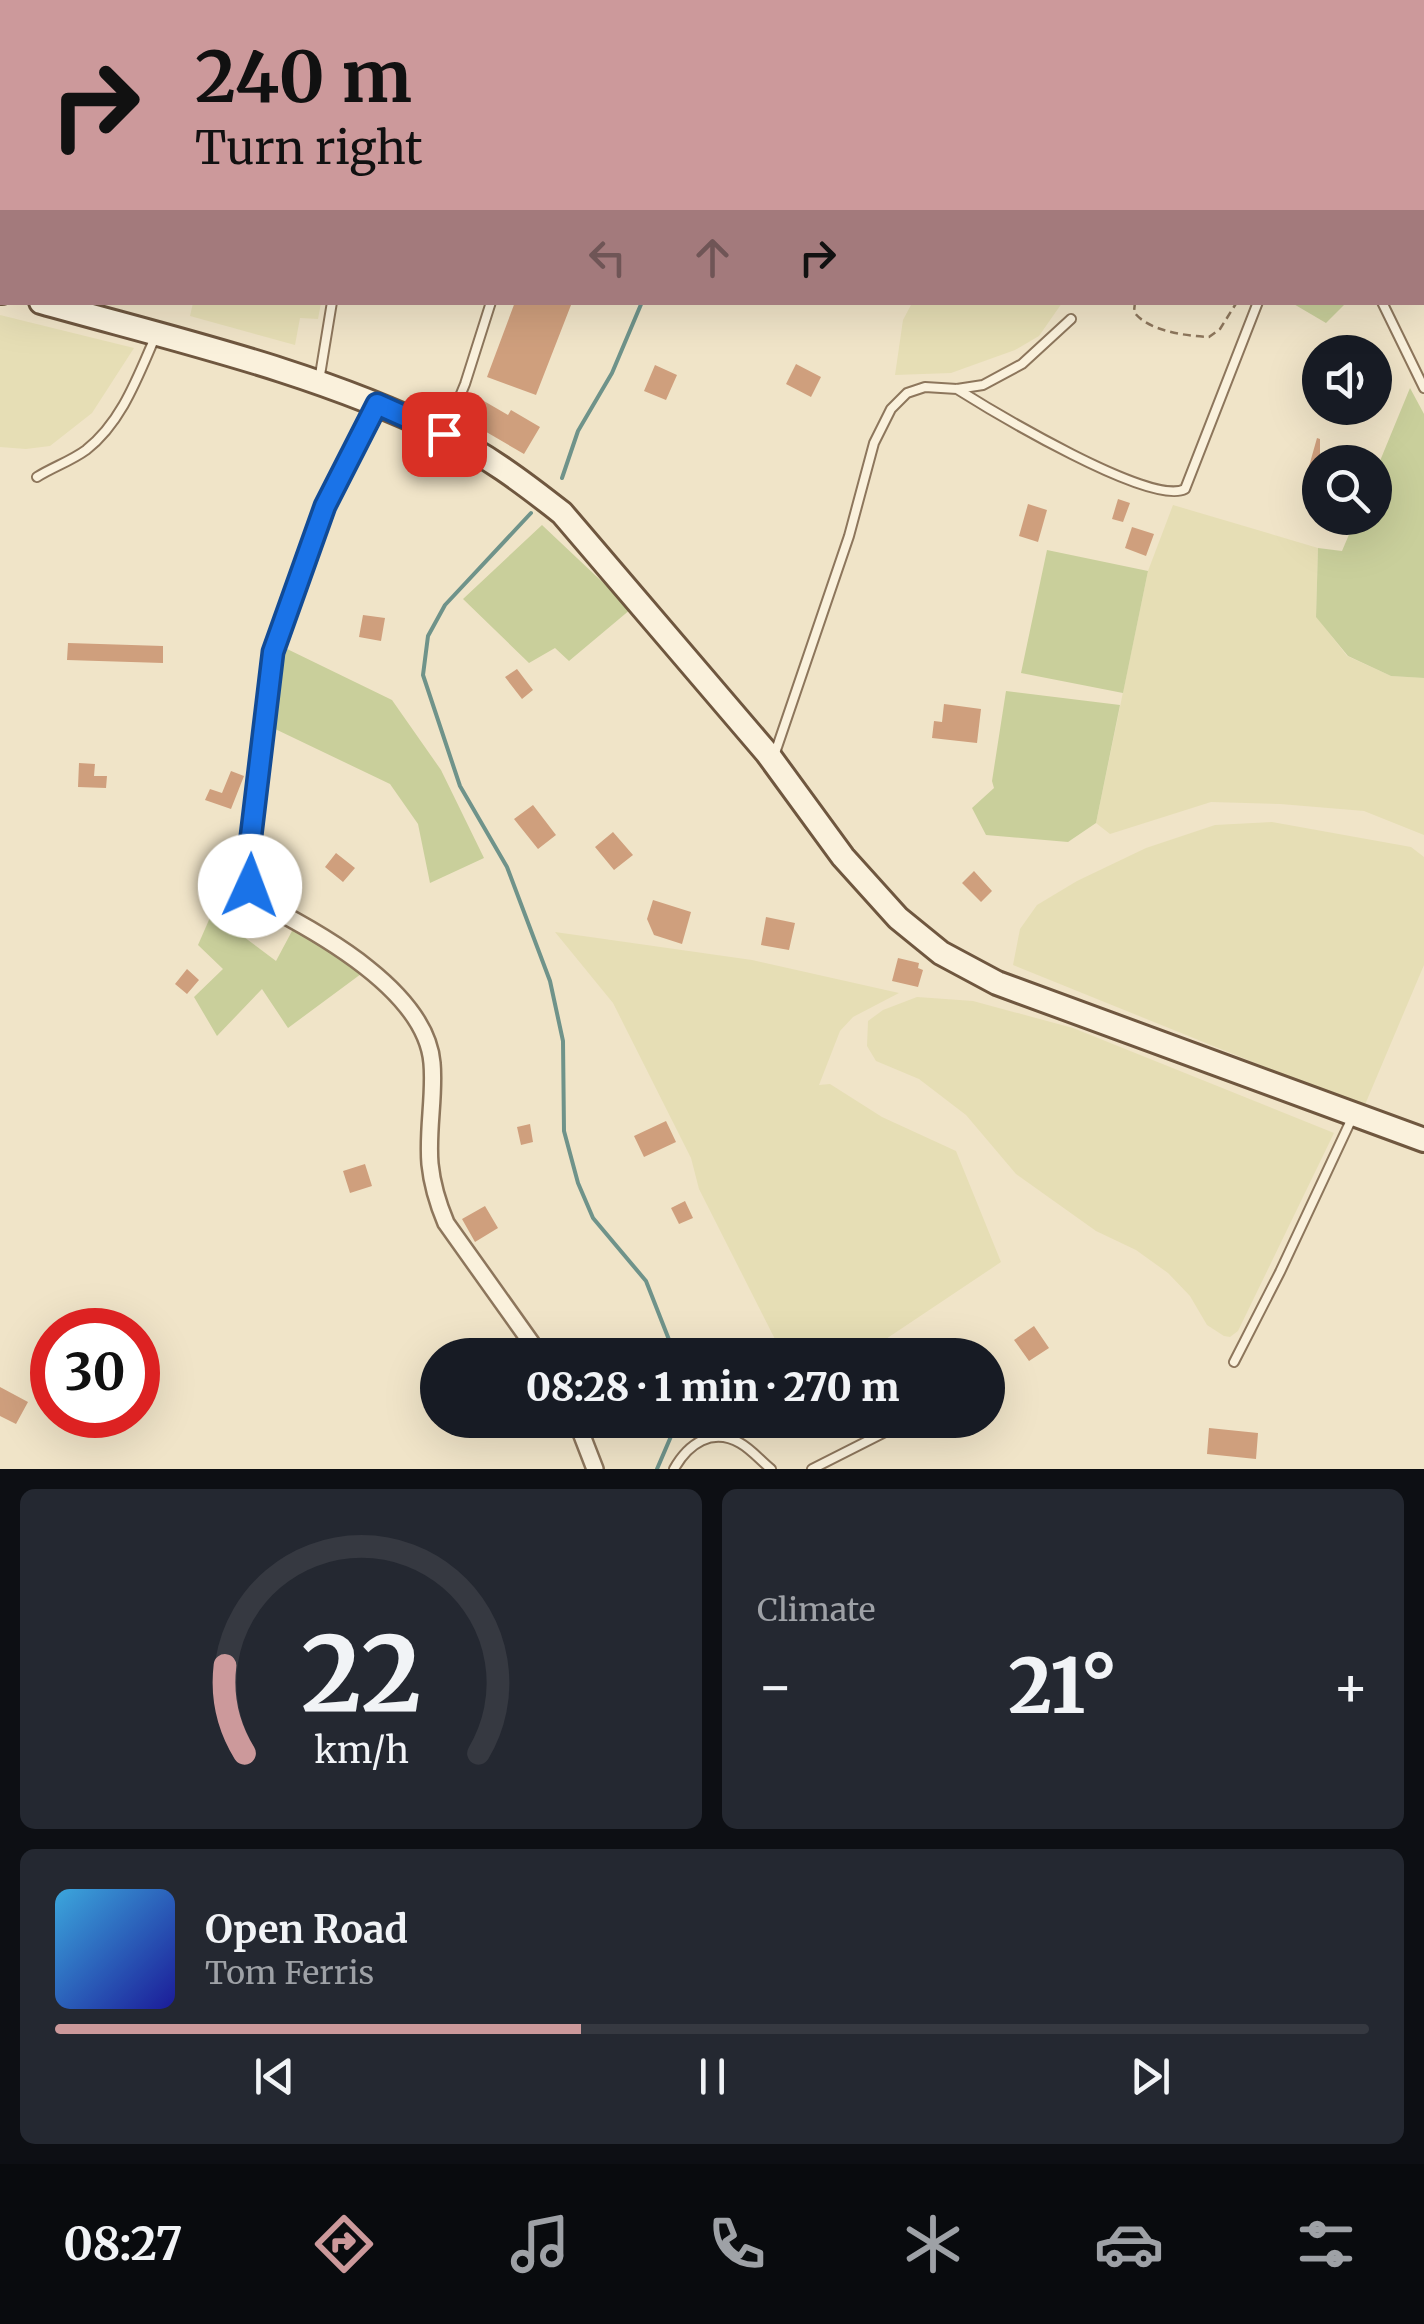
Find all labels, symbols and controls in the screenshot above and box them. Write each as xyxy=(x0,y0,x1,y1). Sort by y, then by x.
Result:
text: 240 m xyxy=(195,33,412,121)
icon: right xyxy=(30,40,160,170)
text: Turn right xyxy=(195,120,423,176)
icon: left xyxy=(580,230,635,285)
icon: ahead xyxy=(685,230,740,285)
icon: right xyxy=(790,230,845,285)
map controls xyxy=(1302,335,1392,535)
button: sound xyxy=(1302,335,1392,425)
pin xyxy=(402,392,487,477)
icon: arrive xyxy=(417,407,472,462)
button: search xyxy=(1302,445,1392,535)
position arrow xyxy=(198,834,302,938)
speed limit sign: 30 xyxy=(30,1308,160,1438)
text: 08:28 · 1 min · 270 m xyxy=(526,1364,899,1411)
text: Climate xyxy=(757,1590,875,1630)
text: 22 xyxy=(300,1609,422,1739)
text: 21° xyxy=(1008,1639,1118,1733)
text: − xyxy=(757,1652,794,1721)
text: + xyxy=(1332,1652,1369,1721)
text: km/h xyxy=(314,1728,408,1773)
text: Open Road xyxy=(205,1906,408,1953)
text: Tom Ferris xyxy=(205,1953,374,1993)
icon: previous xyxy=(247,2049,302,2104)
icon: pause xyxy=(685,2049,740,2104)
icon: next xyxy=(1123,2049,1178,2104)
icon: directions xyxy=(309,2209,379,2279)
icon: music xyxy=(505,2209,575,2279)
icon: phone xyxy=(702,2209,772,2279)
icon: climate xyxy=(898,2209,968,2279)
icon: car xyxy=(1094,2209,1164,2279)
icon: filters xyxy=(1291,2209,1361,2279)
text: 08:27 xyxy=(63,2216,183,2272)

